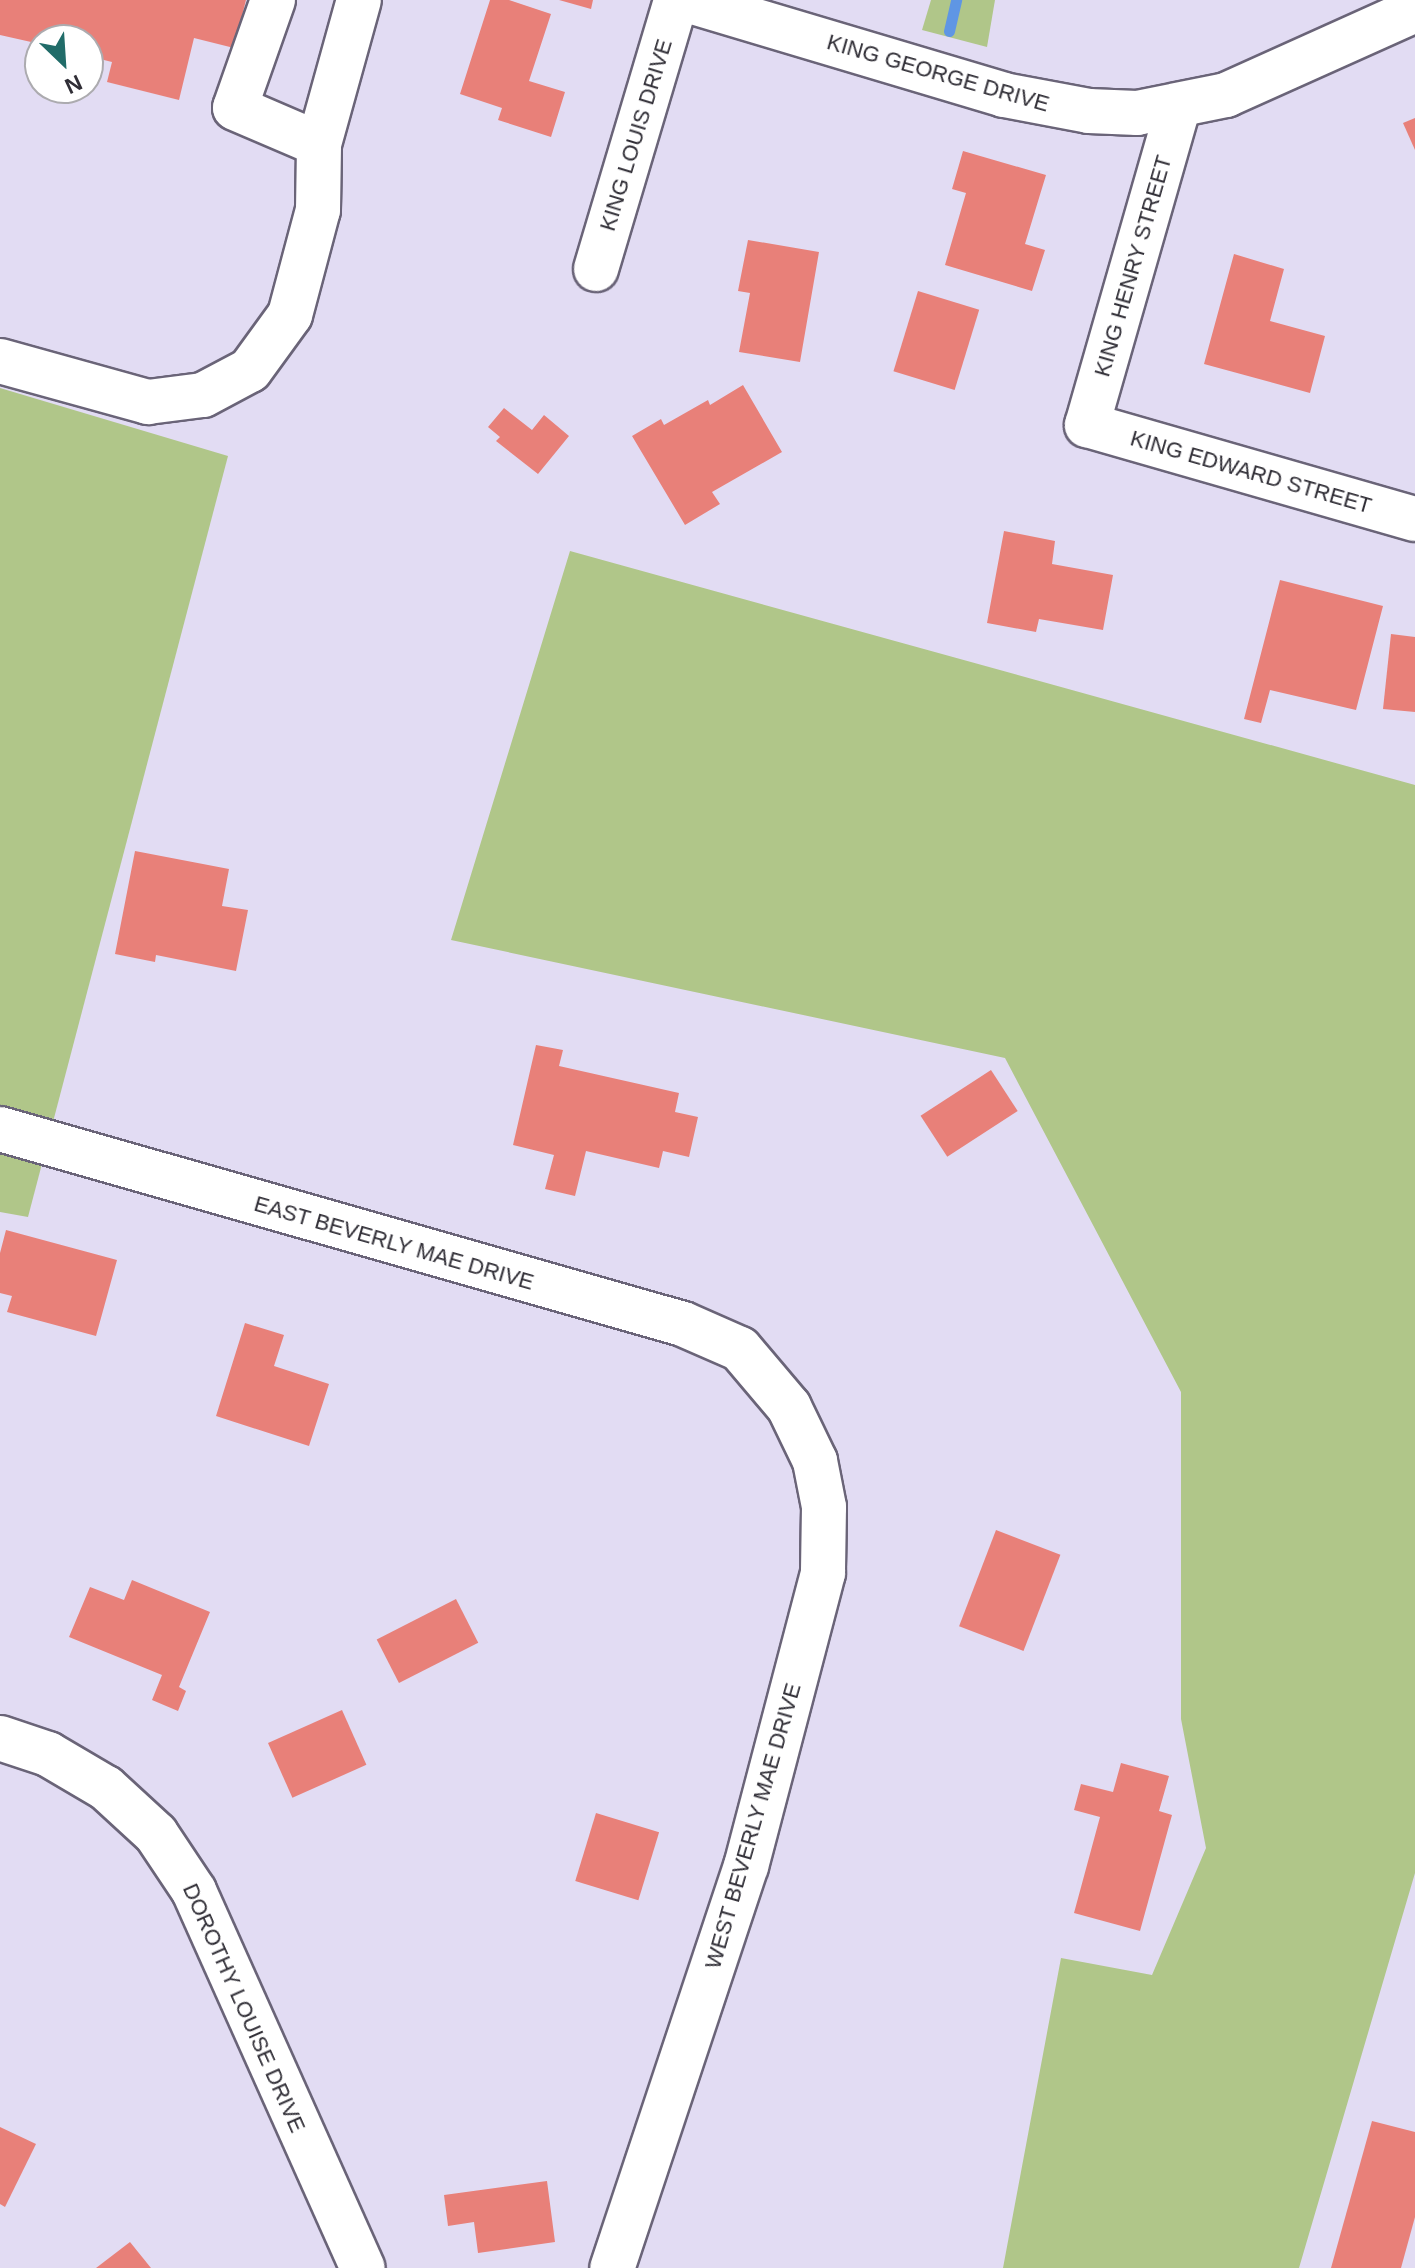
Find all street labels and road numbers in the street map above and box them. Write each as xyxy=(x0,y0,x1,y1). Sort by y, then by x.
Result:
street label: KING GEORGE DRIVE xyxy=(824,29,1052,117)
street label: KING LOUIS DRIVE xyxy=(594,36,678,234)
street label: KING HENRY STREET xyxy=(1089,152,1177,380)
street label: KING EDWARD STREET xyxy=(1127,425,1375,519)
street label: EAST BEVERLY MAE DRIVE xyxy=(251,1190,537,1296)
street label: WEST BEVERLY MAE DRIVE xyxy=(699,1680,807,1972)
street label: DOROTHY LOUISE DRIVE xyxy=(177,1879,311,2137)

